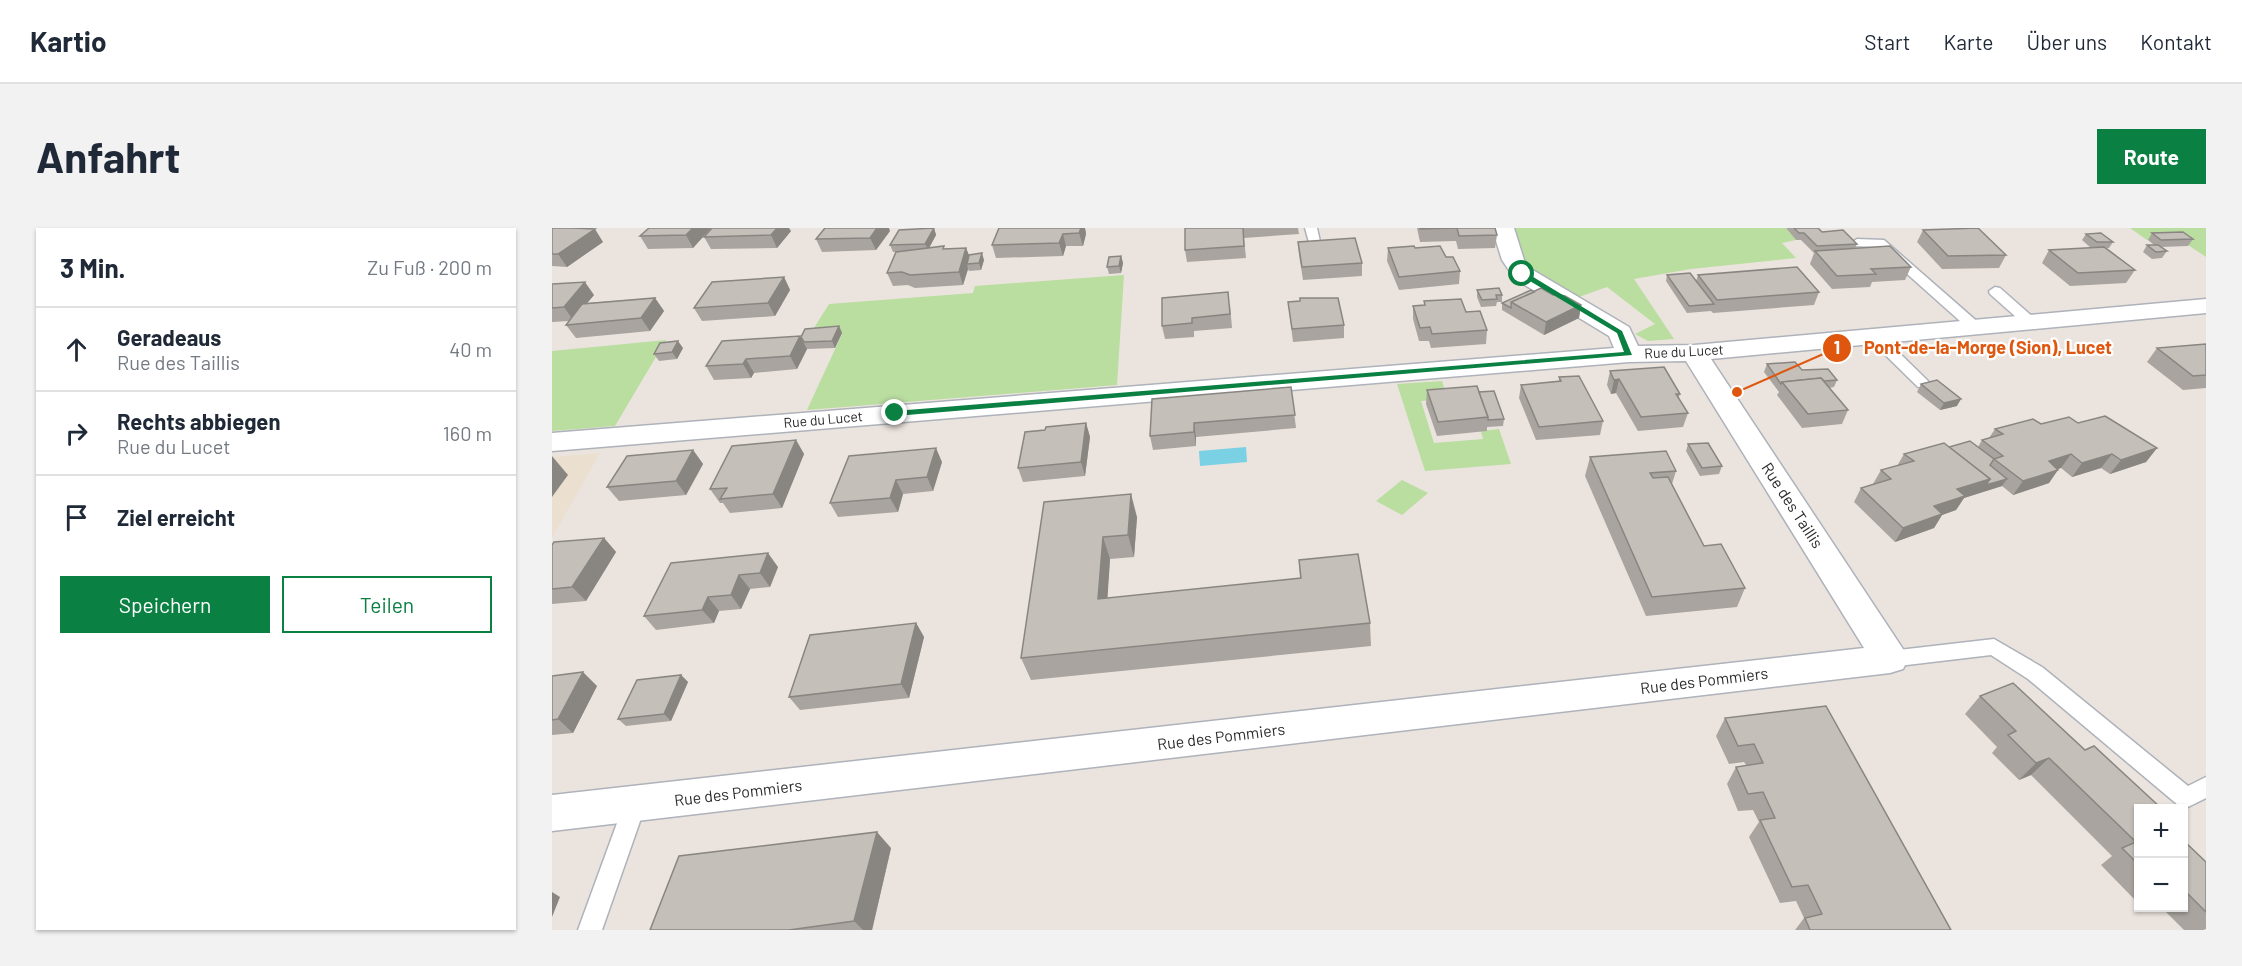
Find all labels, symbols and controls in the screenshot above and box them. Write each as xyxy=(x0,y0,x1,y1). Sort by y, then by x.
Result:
text: Kartio xyxy=(30,24,107,58)
text: Start xyxy=(1864,29,1911,54)
text: Karte xyxy=(1944,29,1994,54)
text: Über uns xyxy=(2027,29,2107,54)
text: Kontakt xyxy=(2140,29,2212,54)
button: Route xyxy=(2097,129,2206,184)
text: Anfahrt xyxy=(36,131,181,181)
text: 3 Min. xyxy=(60,252,126,283)
text: Zu Fuß · 200 m xyxy=(367,255,492,279)
route start xyxy=(1508,260,1534,286)
text: Geradeaus xyxy=(117,324,221,350)
callout: Pont-de-la-Morge (Sion), Lucet xyxy=(1822,330,2124,366)
icon: ahead xyxy=(60,333,93,366)
text: 1 xyxy=(1834,336,1840,358)
text: Pont-de-la-Morge (Sion), Lucet xyxy=(1864,336,2112,358)
text: 40 m xyxy=(449,337,492,361)
street label: Rue du Lucet xyxy=(1644,340,1724,362)
text: Rue des Taillis xyxy=(117,350,240,374)
route end xyxy=(881,399,907,425)
street label: Rue du Lucet xyxy=(783,407,863,431)
text: Rechts abbiegen xyxy=(117,408,280,434)
icon: right xyxy=(60,417,93,450)
text: 160 m xyxy=(443,421,492,445)
text: Rue du Lucet xyxy=(117,434,230,458)
street label: Rue des Taillis xyxy=(1758,459,1828,551)
icon: arrive xyxy=(60,501,93,534)
text: Ziel erreicht xyxy=(117,504,235,530)
button: Speichern xyxy=(60,576,270,633)
button: Teilen xyxy=(282,576,492,633)
street label: Rue des Pommiers xyxy=(1639,663,1769,697)
street label: Rue des Pommiers xyxy=(1156,719,1286,753)
street label: Rue des Pommiers xyxy=(673,775,803,809)
map controls xyxy=(2134,804,2188,912)
button: + xyxy=(2134,804,2188,858)
button: − xyxy=(2134,858,2188,912)

